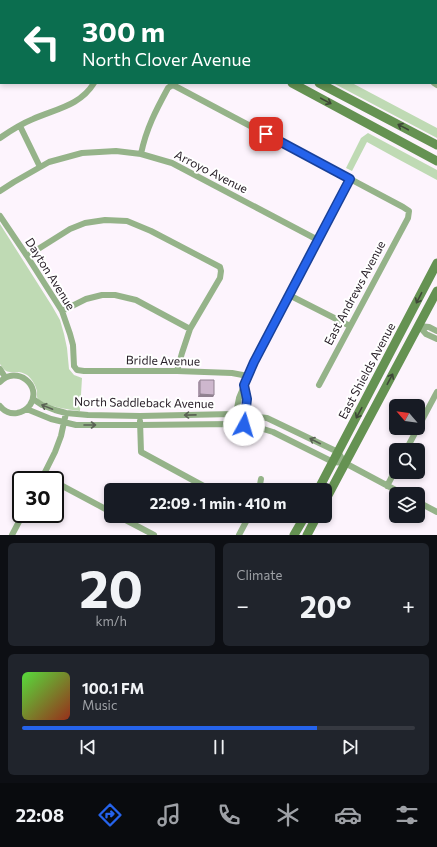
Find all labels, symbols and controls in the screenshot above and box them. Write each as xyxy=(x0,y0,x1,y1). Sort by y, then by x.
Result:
text: 300 m xyxy=(82,14,165,48)
icon: left xyxy=(16,16,68,68)
text: North Clover Avenue xyxy=(82,48,251,70)
one-way arrow xyxy=(320,98,332,106)
pin xyxy=(249,117,283,151)
icon: arrive xyxy=(255,123,277,145)
one-way arrow xyxy=(397,123,409,131)
street label: Arroyo Avenue xyxy=(173,147,250,196)
street label: Dayton Avenue xyxy=(23,235,79,312)
street label: East Andrews Avenue xyxy=(321,238,388,347)
one-way arrow xyxy=(415,292,422,304)
street label: East Shields Avenue xyxy=(335,320,397,421)
street label: Bridle Avenue xyxy=(126,352,200,368)
one-way arrow xyxy=(387,374,394,386)
street label: North Saddleback Avenue xyxy=(74,394,214,410)
north arrow xyxy=(389,399,425,435)
map controls xyxy=(389,399,425,523)
one-way arrow xyxy=(42,402,54,410)
position arrow xyxy=(223,404,265,446)
one-way arrow xyxy=(355,407,362,419)
one-way arrow xyxy=(184,411,197,419)
one-way arrow xyxy=(83,421,96,429)
one-way arrow xyxy=(309,436,321,444)
button: search xyxy=(389,443,425,479)
speed limit sign: 30 xyxy=(12,471,64,523)
button: layers xyxy=(389,487,425,523)
text: 22:09 · 1 min · 410 m xyxy=(150,494,286,512)
text: 20 xyxy=(79,555,143,619)
text: Climate xyxy=(237,567,282,583)
text: 20° xyxy=(300,587,351,624)
text: − xyxy=(237,592,249,619)
text: + xyxy=(402,592,415,619)
text: km/h xyxy=(95,613,127,629)
text: 100.1 FM xyxy=(82,679,144,697)
text: Music xyxy=(82,697,117,713)
icon: previous xyxy=(77,736,99,758)
icon: pause xyxy=(208,736,230,758)
icon: next xyxy=(339,736,361,758)
icon: directions xyxy=(96,801,124,829)
icon: music xyxy=(155,801,183,829)
icon: phone xyxy=(215,801,243,829)
icon: climate xyxy=(274,801,302,829)
icon: car xyxy=(334,801,362,829)
icon: filters xyxy=(393,801,421,829)
text: 22:08 xyxy=(16,804,64,826)

